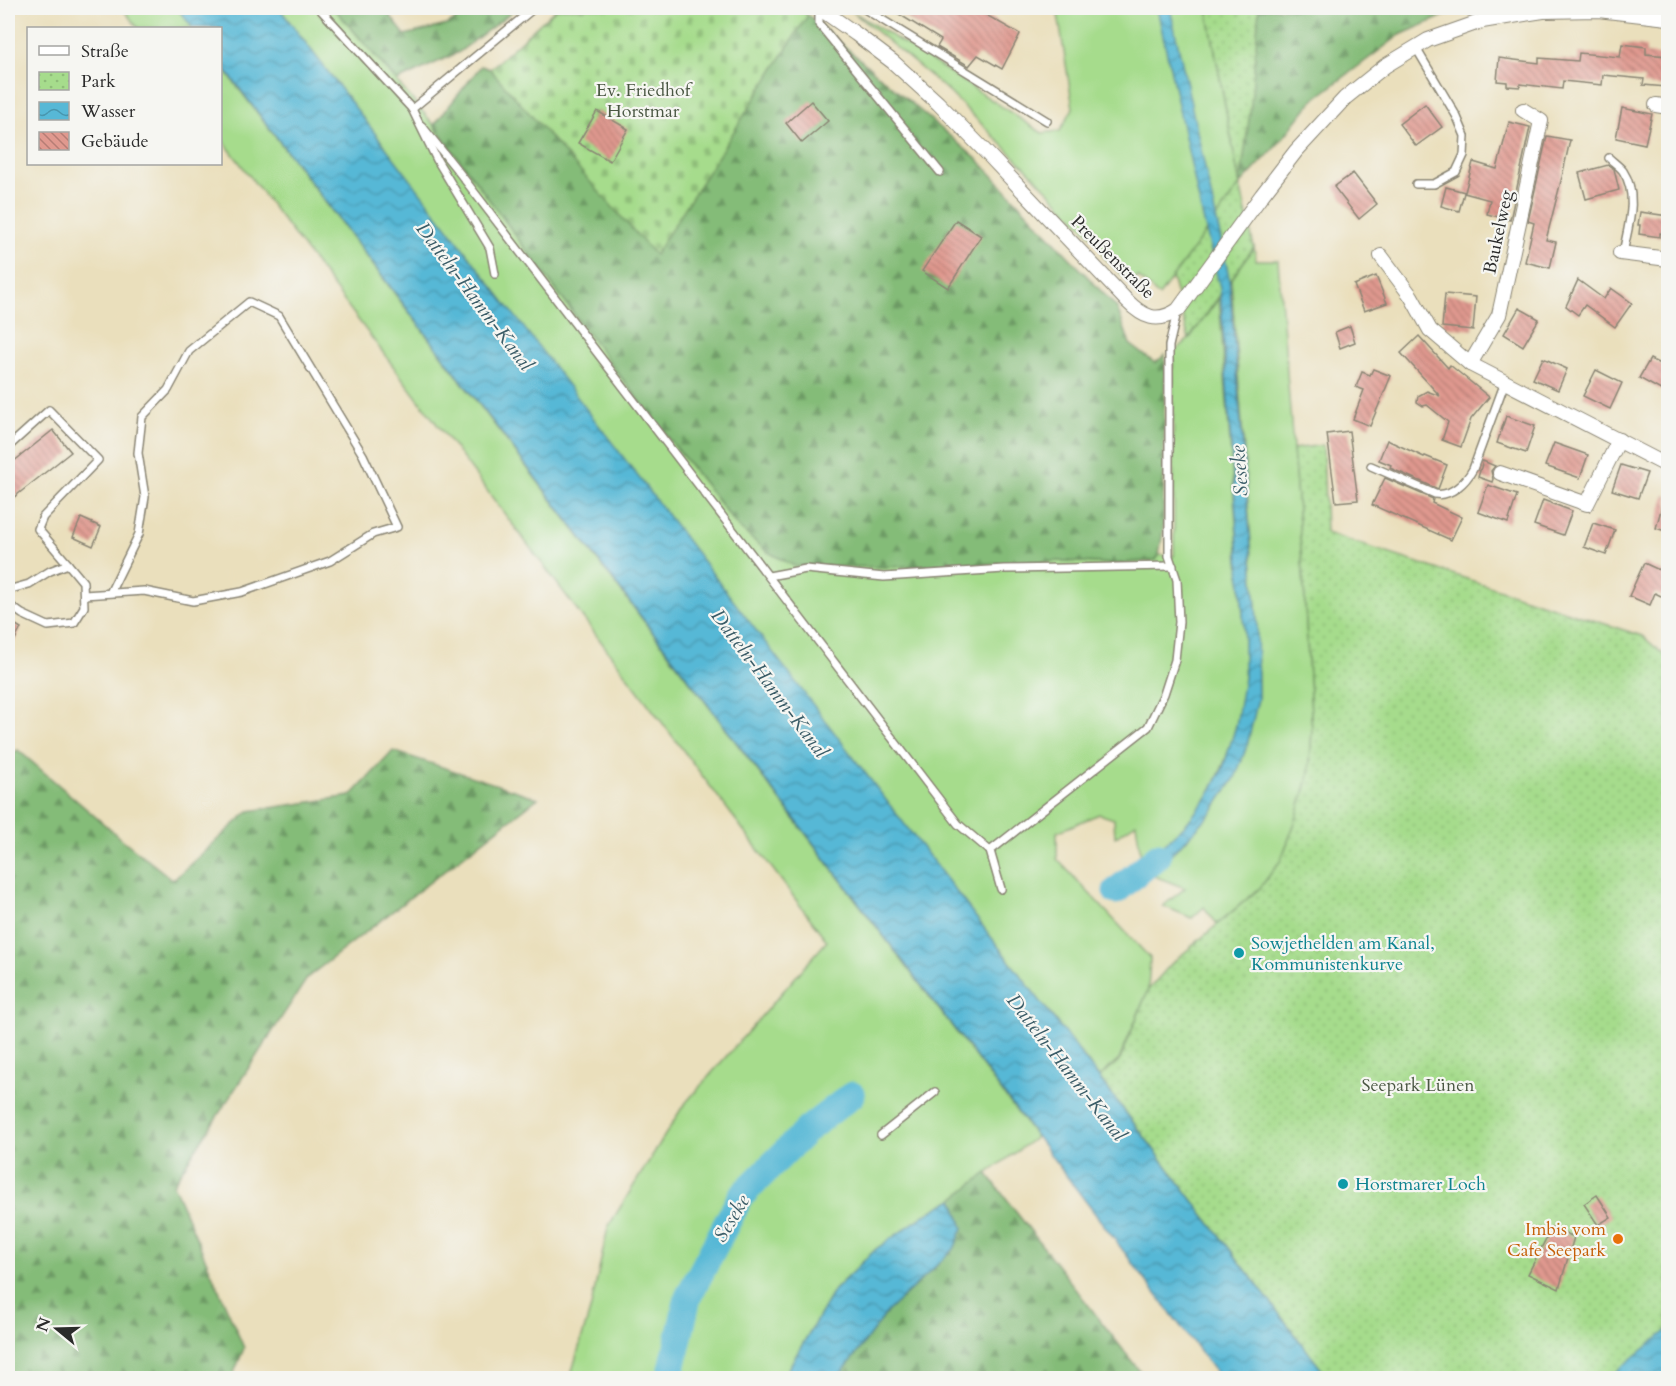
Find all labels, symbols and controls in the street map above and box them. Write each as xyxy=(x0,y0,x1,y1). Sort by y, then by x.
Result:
legend xyxy=(27,27,222,165)
text: Straße xyxy=(81,39,129,64)
text: Park xyxy=(81,69,116,94)
park label: Ev. Friedhof Horstmar xyxy=(596,78,694,124)
text: Wasser xyxy=(80,99,136,124)
text: Gebäude xyxy=(81,129,149,154)
street label: Baukelweg xyxy=(1477,187,1520,276)
street label: Preußenstraße xyxy=(1065,210,1160,305)
water label: Datteln-Hamm-Kanal xyxy=(410,216,540,377)
water label: Seseke xyxy=(1224,444,1255,497)
water label: Datteln-Hamm-Kanal xyxy=(705,603,835,764)
place label: Sowjethelden am Kanal, Kommunistenkurve xyxy=(1251,931,1435,977)
marker: Sowjethelden am Kanal, Kommunistenkurve xyxy=(1232,946,1246,960)
water label: Datteln-Hamm-Kanal xyxy=(1001,988,1133,1147)
park label: Seepark Lünen xyxy=(1361,1073,1475,1098)
place label: Horstmarer Loch xyxy=(1355,1172,1486,1197)
marker: Horstmarer Loch xyxy=(1336,1177,1350,1191)
water label: Seseke xyxy=(707,1189,756,1247)
place label: Imbis vom Cafe Seepark xyxy=(1507,1217,1607,1263)
marker: Imbis vom Cafe Seepark xyxy=(1611,1232,1625,1246)
north arrow xyxy=(27,1299,87,1359)
text: N xyxy=(31,1314,56,1335)

